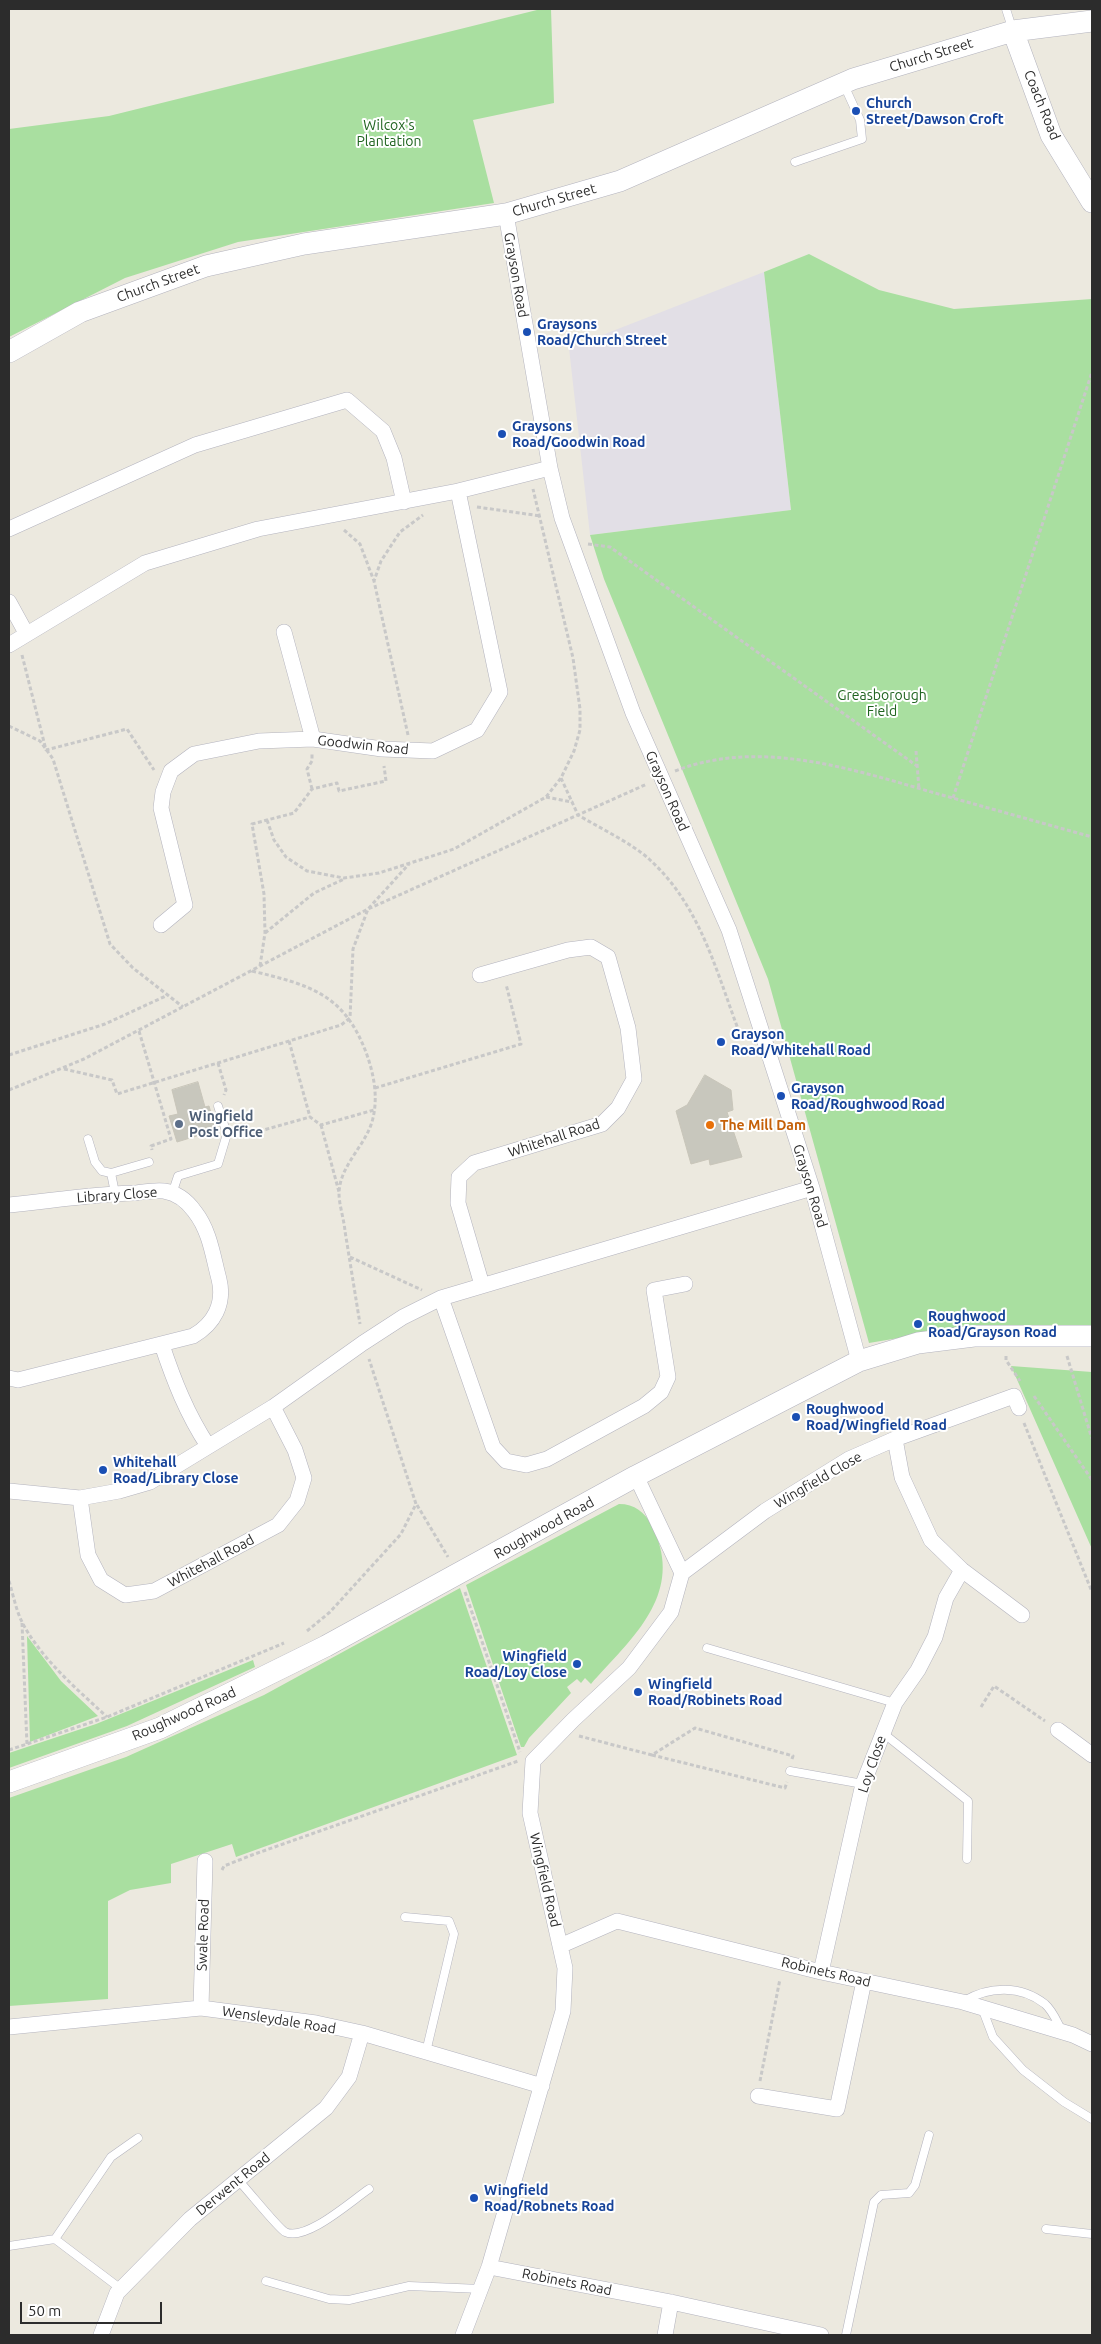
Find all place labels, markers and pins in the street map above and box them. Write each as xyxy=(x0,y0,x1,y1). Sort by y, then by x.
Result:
place label: Church Street/Dawson Croft xyxy=(866,95,1004,128)
marker: Church Street/Dawson Croft xyxy=(850,105,862,117)
place label: Graysons Road/Church Street xyxy=(537,316,667,348)
marker: Graysons Road/Church Street xyxy=(521,326,533,338)
place label: Graysons Road/Goodwin Road xyxy=(512,418,646,451)
marker: Graysons Road/Goodwin Road xyxy=(496,428,508,440)
place label: Grayson Road/Whitehall Road xyxy=(731,1026,871,1058)
marker: Grayson Road/Whitehall Road xyxy=(715,1036,727,1048)
place label: Grayson Road/Roughwood Road xyxy=(791,1080,945,1112)
marker: Grayson Road/Roughwood Road xyxy=(775,1090,787,1102)
place label: Wingfield Post Office xyxy=(189,1108,263,1140)
place label: The Mill Dam xyxy=(720,1117,806,1133)
marker: Wingfield Post Office xyxy=(173,1118,185,1130)
marker: The Mill Dam xyxy=(704,1119,716,1131)
place label: Roughwood Road/Grayson Road xyxy=(928,1308,1057,1340)
marker: Roughwood Road/Grayson Road xyxy=(912,1318,924,1330)
place label: Roughwood Road/Wingfield Road xyxy=(806,1401,947,1434)
marker: Roughwood Road/Wingfield Road xyxy=(790,1411,802,1423)
place label: Whitehall Road/Library Close xyxy=(113,1454,239,1486)
marker: Whitehall Road/Library Close xyxy=(97,1464,109,1476)
place label: Wingfield Road/Loy Close xyxy=(465,1648,567,1680)
marker: Wingfield Road/Loy Close xyxy=(571,1658,583,1670)
place label: Wingfield Road/Robinets Road xyxy=(648,1676,782,1708)
marker: Wingfield Road/Robinets Road xyxy=(632,1686,644,1698)
place label: Wingfield Road/Robnets Road xyxy=(484,2182,614,2214)
marker: Wingfield Road/Robnets Road xyxy=(468,2192,480,2204)

